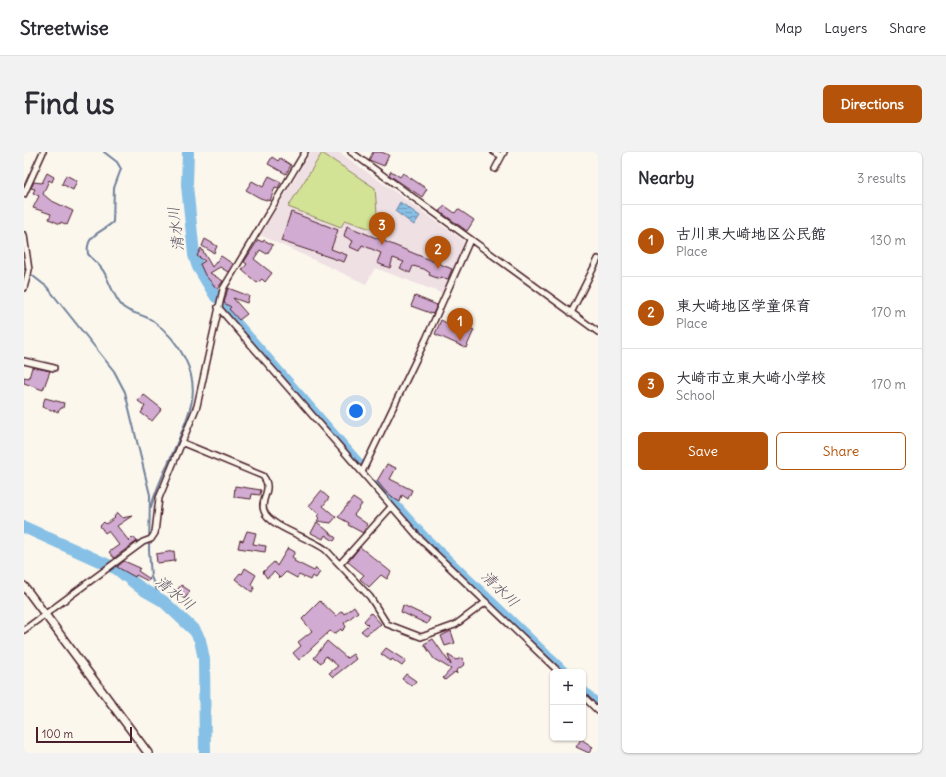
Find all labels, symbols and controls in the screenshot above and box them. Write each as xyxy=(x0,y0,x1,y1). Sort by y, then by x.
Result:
text: Streetwise xyxy=(20,16,109,40)
text: Map xyxy=(775,19,802,37)
text: Layers xyxy=(824,19,867,37)
text: Share xyxy=(889,19,926,37)
button: Directions xyxy=(823,85,922,123)
text: Find us xyxy=(24,86,115,122)
text: Nearby xyxy=(638,167,694,189)
text: 3 results xyxy=(857,170,906,187)
water label: 清水川 xyxy=(163,206,188,253)
pin: 3 xyxy=(369,212,395,245)
text: 古川東大崎地区公民館 xyxy=(676,224,826,243)
text: 1 xyxy=(648,232,654,249)
text: 130 m xyxy=(870,232,906,249)
pin: 2 xyxy=(425,236,451,269)
text: Place xyxy=(676,243,707,260)
text: 東大崎地区学童保育 xyxy=(676,296,811,315)
text: 2 xyxy=(647,304,655,321)
text: 170 m xyxy=(871,304,906,321)
pin: 1 xyxy=(447,308,473,341)
text: Place xyxy=(676,315,707,332)
text: 大崎市立東大崎小学校 xyxy=(676,368,826,387)
text: 3 xyxy=(647,376,655,393)
text: 170 m xyxy=(871,376,906,393)
text: School xyxy=(676,387,715,404)
your location xyxy=(346,401,366,421)
button: Save xyxy=(638,432,768,470)
button: Share xyxy=(776,432,906,470)
water label: 清水川 xyxy=(478,566,523,611)
water label: 清水川 xyxy=(152,571,199,614)
map controls xyxy=(550,669,586,741)
button: + xyxy=(550,669,586,705)
button: − xyxy=(550,705,586,741)
scale bar xyxy=(36,725,132,744)
text: 100 m xyxy=(42,727,73,741)

